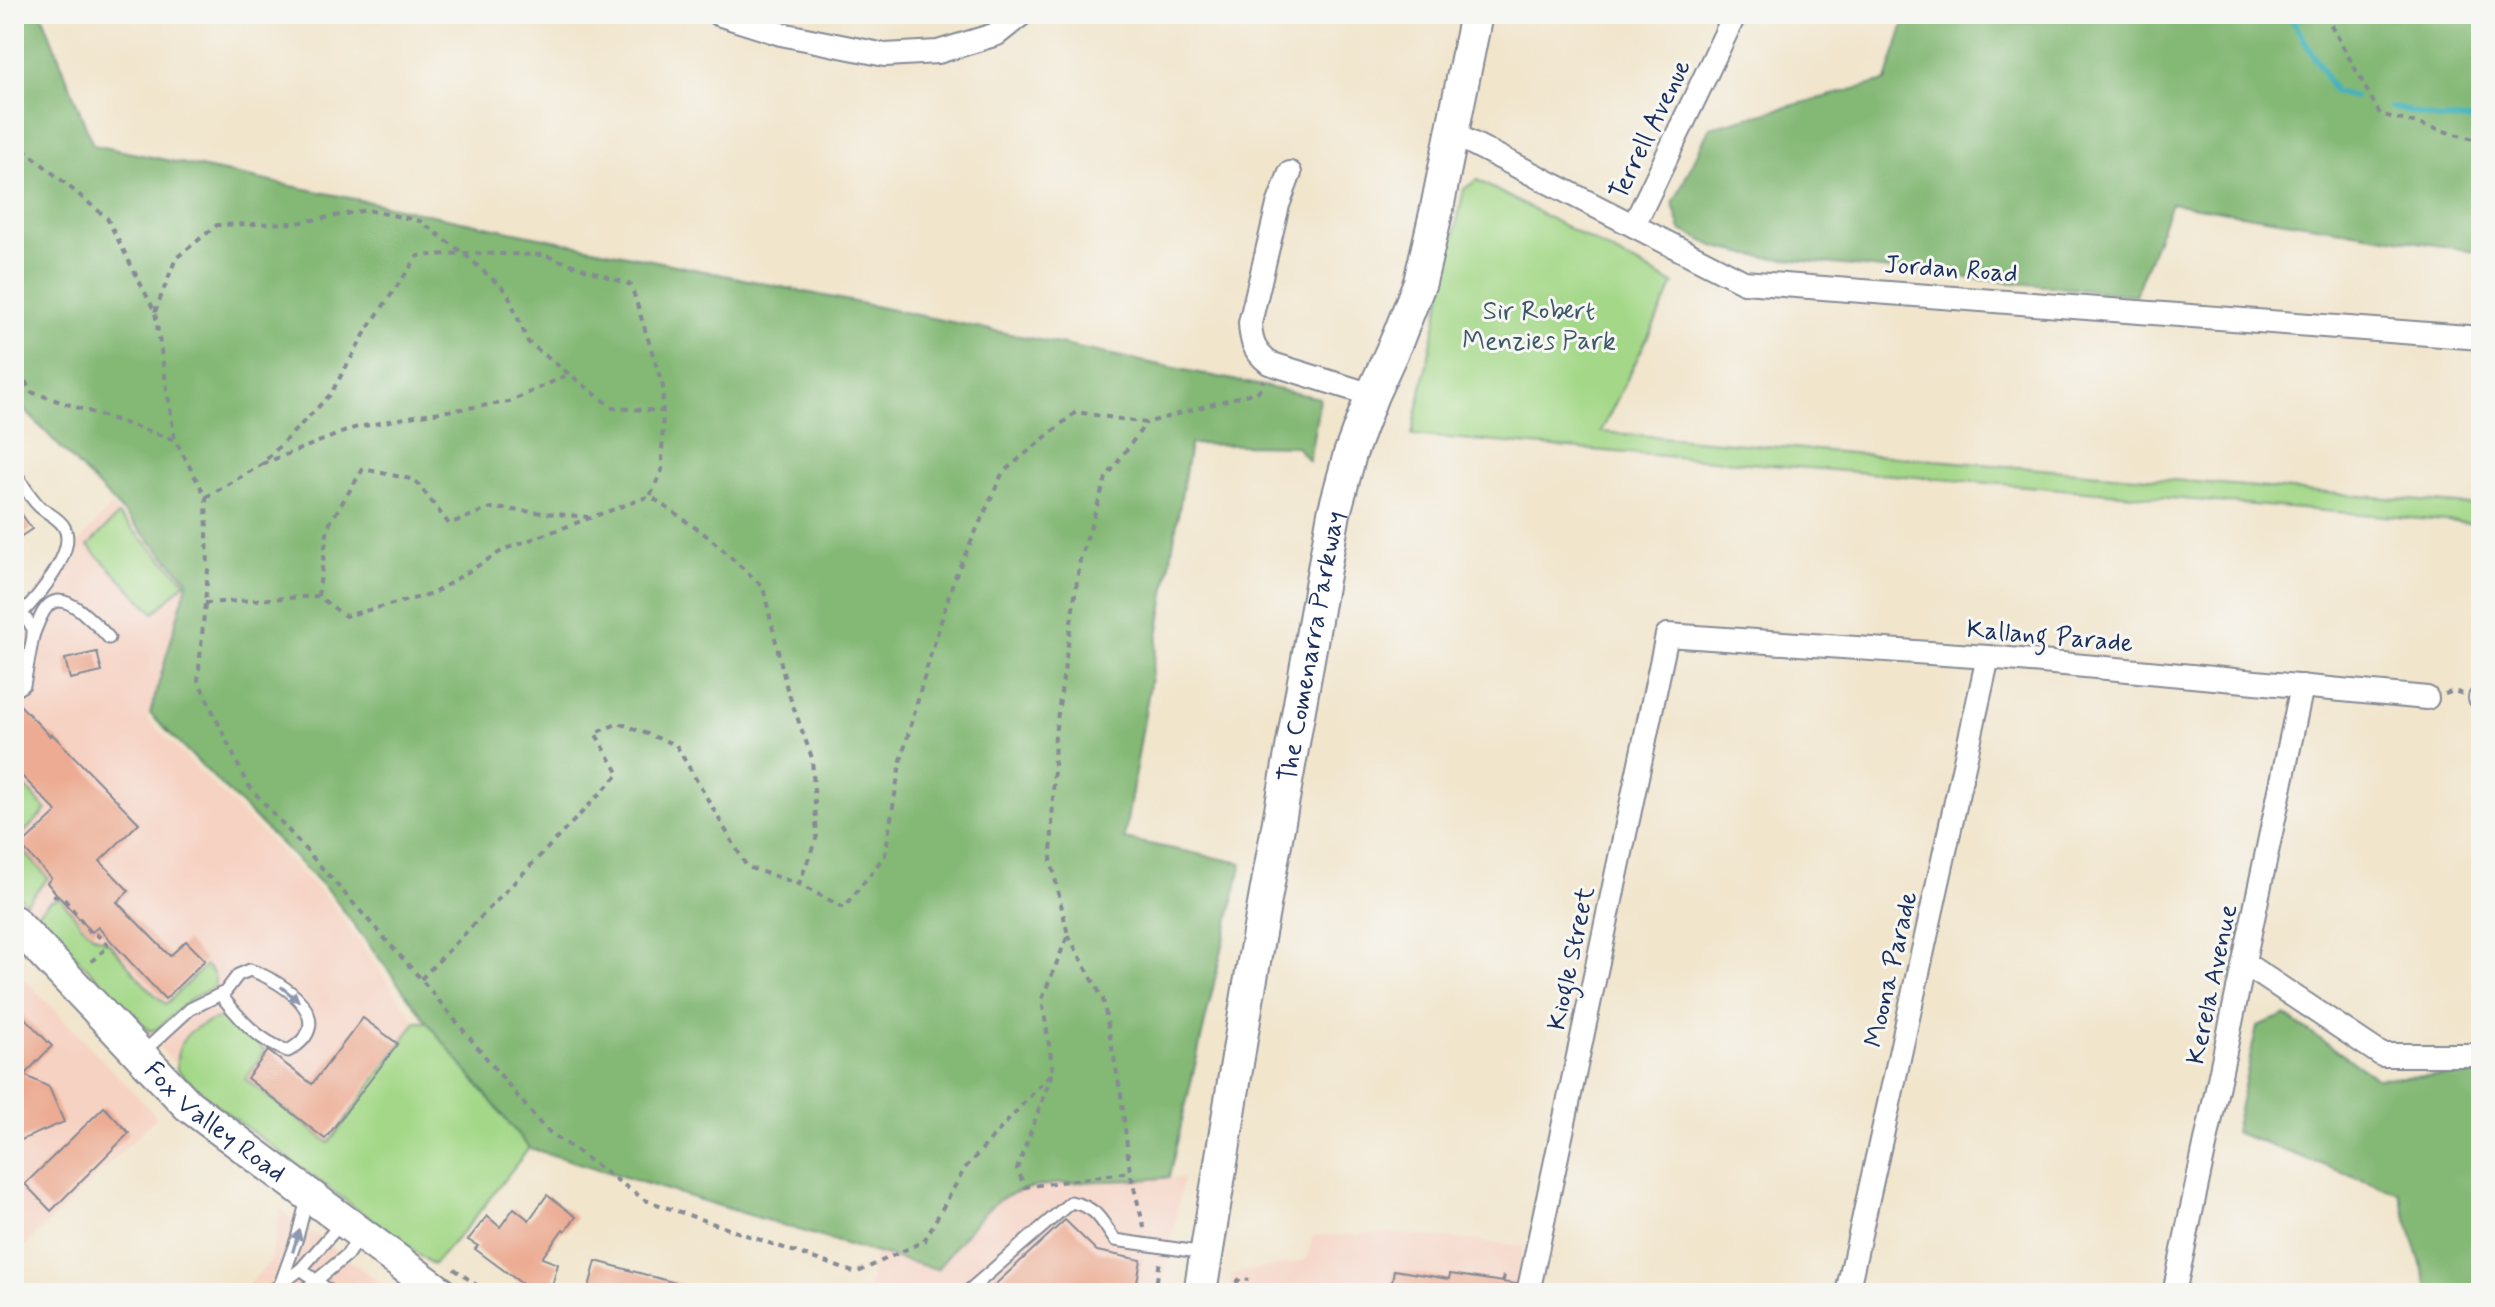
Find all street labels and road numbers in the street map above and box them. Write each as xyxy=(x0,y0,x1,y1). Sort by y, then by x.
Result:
street label: Terrell Avenue xyxy=(1602,54,1700,206)
street label: Jordan Road xyxy=(1883,248,2019,292)
street label: The Comenarra Parkway xyxy=(1271,508,1353,785)
street label: Kallang Parade xyxy=(1965,613,2134,664)
street label: Kiogle Street xyxy=(1540,884,1607,1034)
street label: Moona Parade xyxy=(1857,888,1926,1051)
street label: Kerela Avenue xyxy=(2179,901,2247,1068)
street label: Fox Valley Road xyxy=(136,1054,292,1191)

